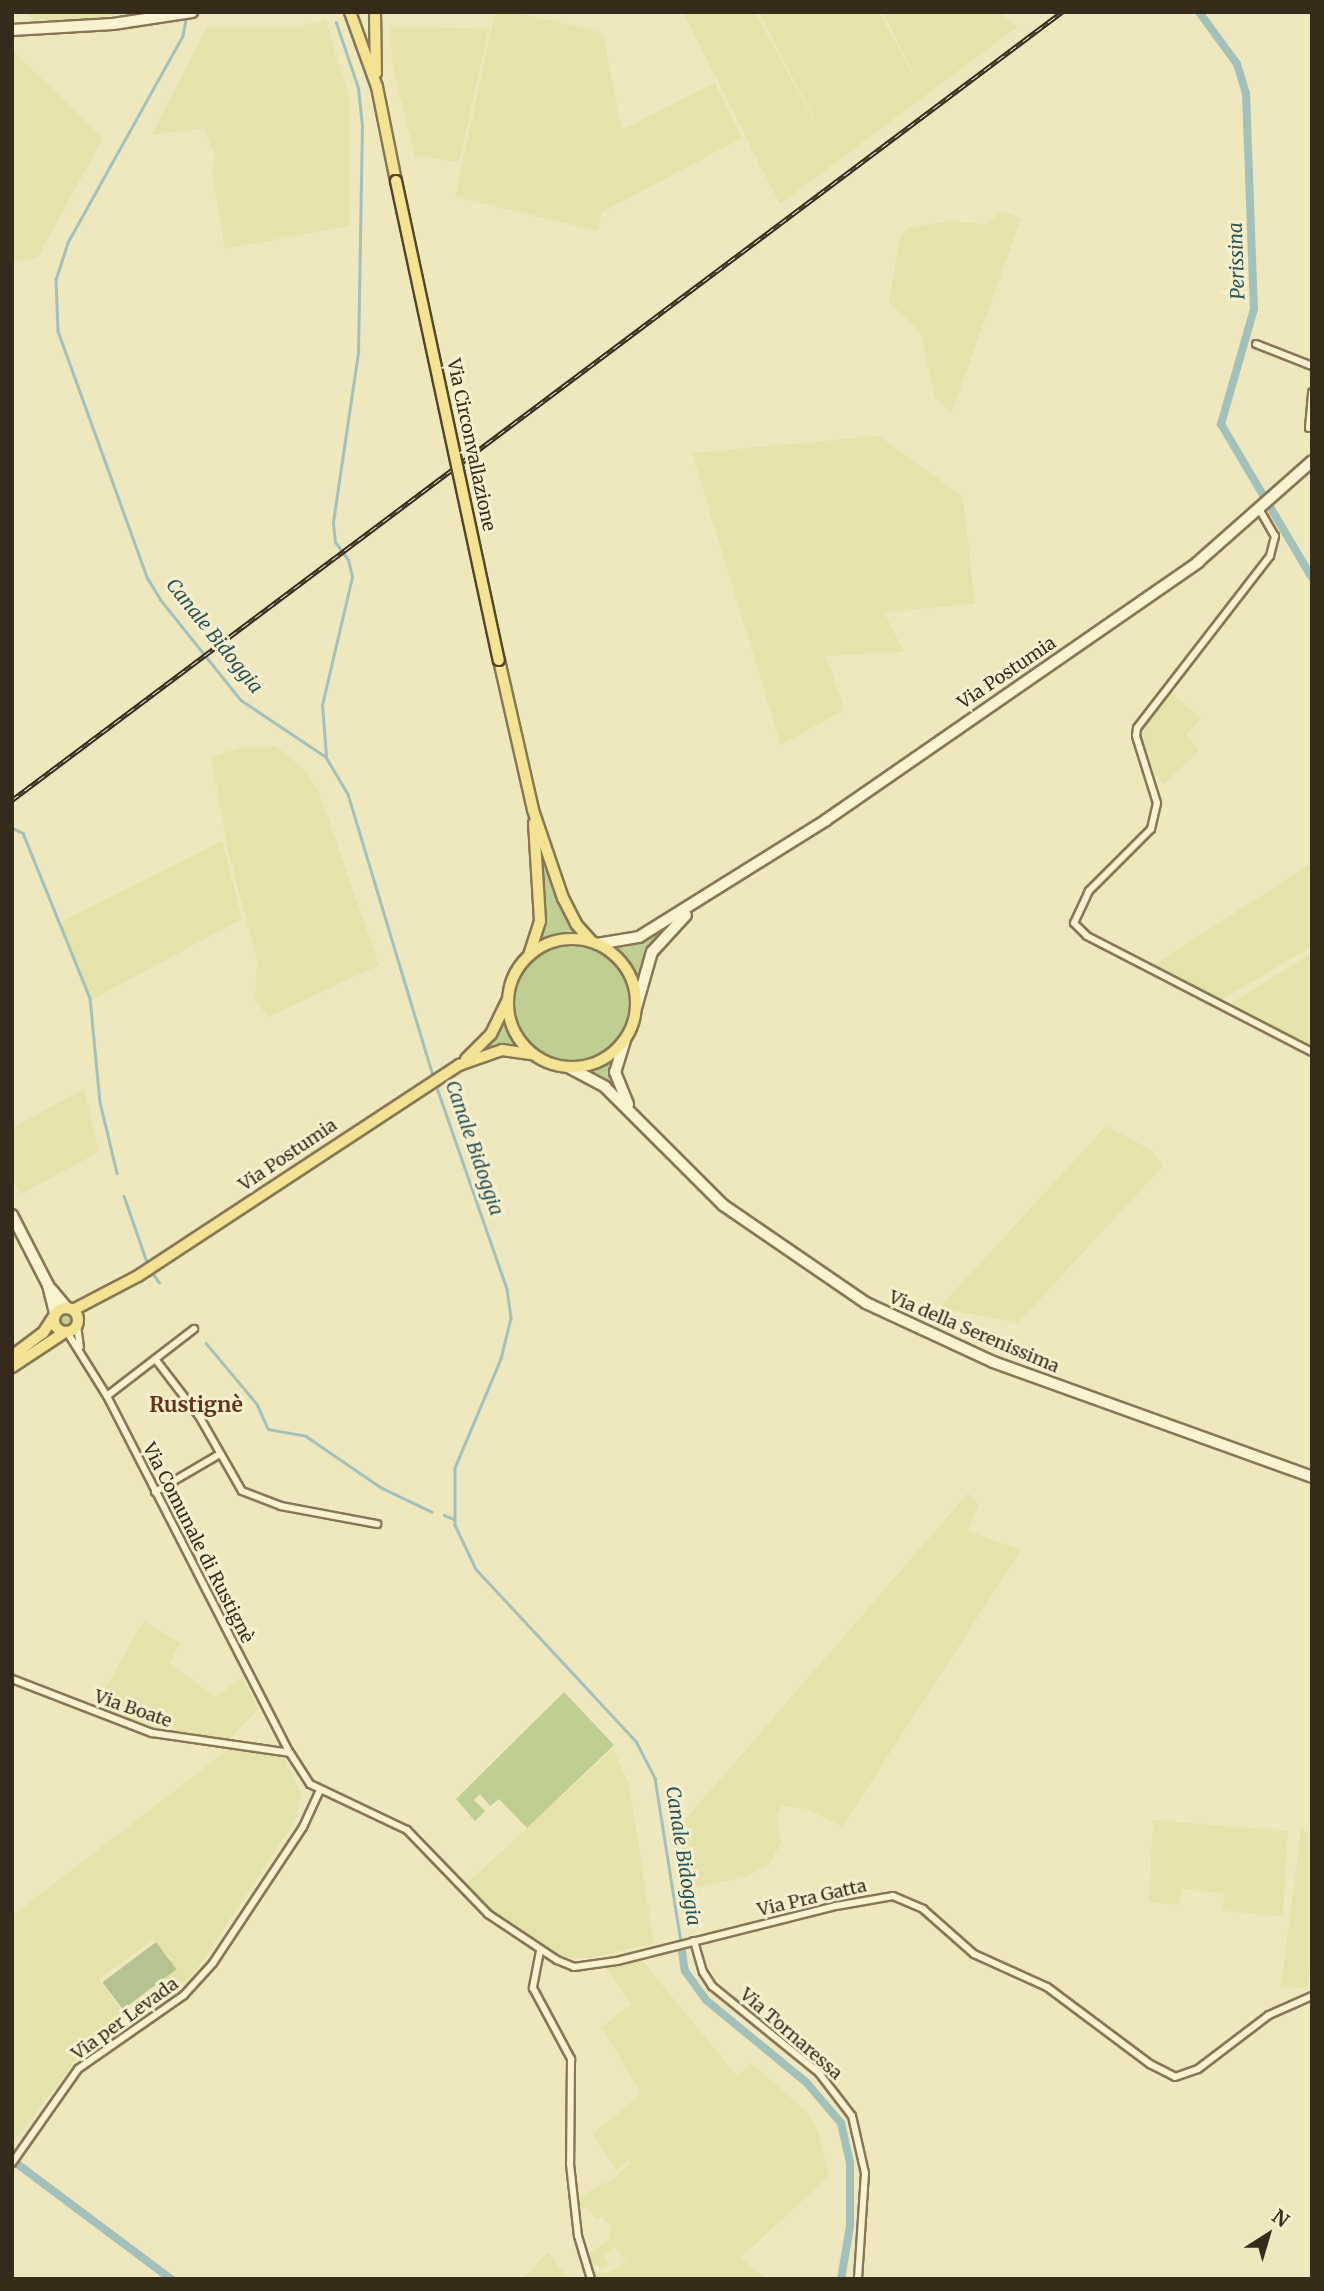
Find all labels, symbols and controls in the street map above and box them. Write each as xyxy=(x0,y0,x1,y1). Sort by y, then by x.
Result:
water label: Perissina xyxy=(1224,222,1250,300)
street label: Via Circonvallazione xyxy=(442,357,500,533)
water label: Canale Bidoggia xyxy=(161,574,267,698)
street label: Via Postumia xyxy=(954,632,1060,714)
water label: Canale Bidoggia xyxy=(440,1078,508,1218)
street label: Via Postumia xyxy=(235,1114,341,1196)
street label: Via della Serenissima xyxy=(886,1286,1062,1378)
district label: Rustignè xyxy=(149,1392,243,1418)
street label: Via Comunale di Rustignè xyxy=(138,1439,258,1647)
street label: Via Boate xyxy=(91,1686,175,1732)
water label: Canale Bidoggia xyxy=(661,1785,705,1927)
street label: Via Pra Gatta xyxy=(755,1875,869,1921)
street label: Via per Levada xyxy=(68,1973,182,2065)
street label: Via Tornaressa xyxy=(735,1984,847,2084)
north arrow xyxy=(1233,2200,1303,2270)
text: N xyxy=(1267,2204,1294,2232)

